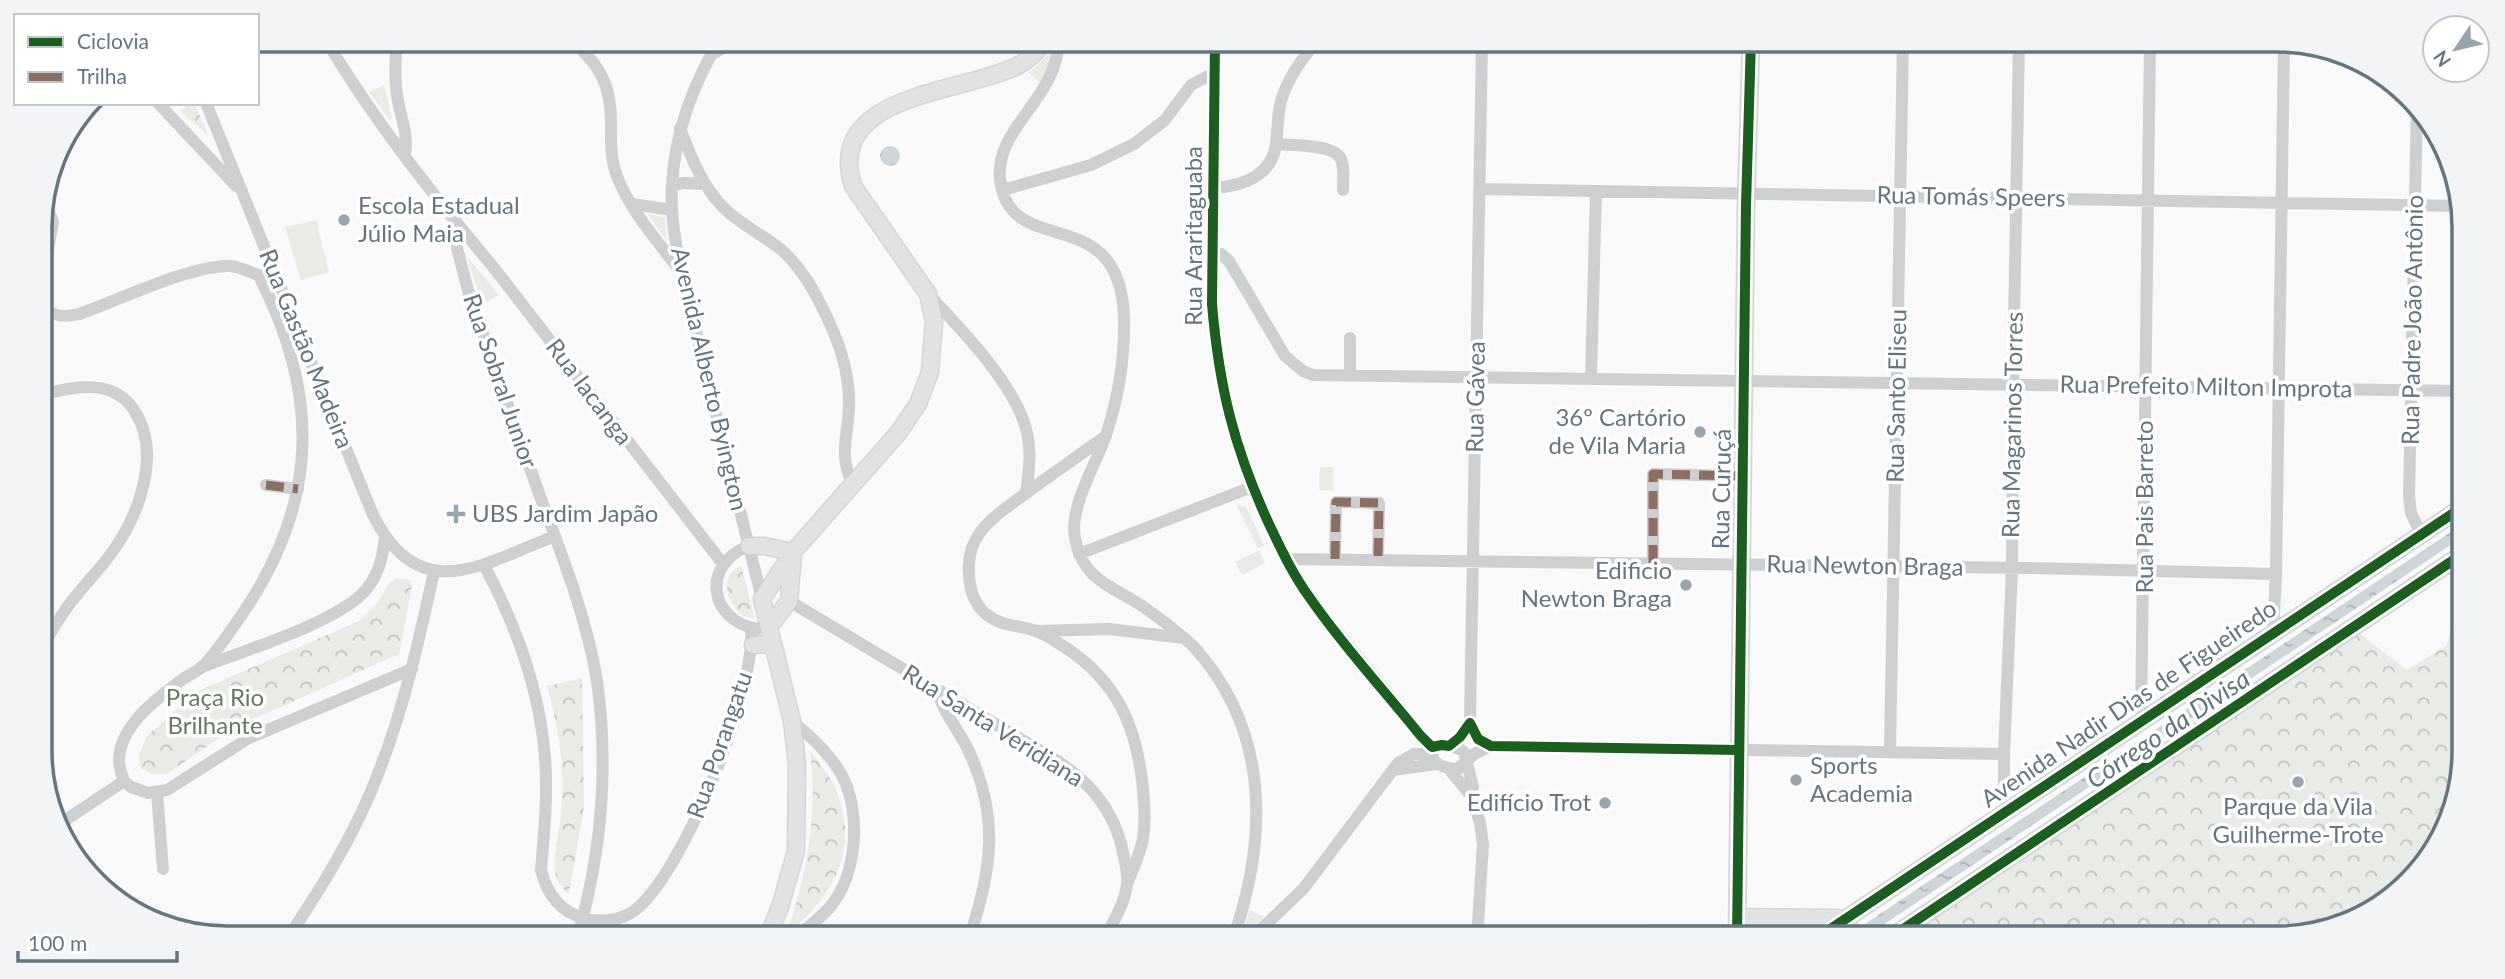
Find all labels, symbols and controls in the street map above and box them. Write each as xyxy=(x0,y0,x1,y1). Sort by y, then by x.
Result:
legend xyxy=(14,14,259,105)
north arrow xyxy=(2421,14,2491,84)
text: Ciclovia xyxy=(77,28,149,53)
text: N xyxy=(2428,46,2455,72)
text: Trilha xyxy=(77,63,127,88)
street label: Rua Araritaguaba xyxy=(1178,146,1207,326)
street label: Rua Tomás Speers xyxy=(1876,179,2066,212)
place label: Escola Estadual Júlio Maia xyxy=(358,190,520,247)
street label: Rua Padre João Antônio xyxy=(2395,195,2428,445)
marker: Escola Estadual Júlio Maia xyxy=(336,212,352,228)
street label: Avenida Alberto Byington xyxy=(666,244,755,513)
street label: Rua Gastão Madeira xyxy=(254,245,361,452)
street label: Rua Sobral Junior xyxy=(458,290,545,472)
street label: Rua Santo Eliseu xyxy=(1879,309,1912,483)
street label: Rua Magarinos Torres xyxy=(1995,312,2028,538)
street label: Rua Iacanga xyxy=(541,332,640,450)
street label: Rua Gávea xyxy=(1459,341,1490,453)
street label: Rua Prefeito Milton Improta xyxy=(2059,368,2353,403)
place label: 36º Cartório de Vila Maria xyxy=(1549,402,1686,459)
street label: Rua Pais Barreto xyxy=(2129,420,2158,594)
marker: 36º Cartório de Vila Maria xyxy=(1692,424,1708,440)
street label: Rua Curuçá xyxy=(1705,428,1736,550)
place label: UBS Jardim Japão xyxy=(472,498,658,527)
marker: UBS Jardim Japão xyxy=(446,504,466,524)
street label: Rua Newton Braga xyxy=(1766,548,1964,581)
place label: Edificio Newton Braga xyxy=(1521,555,1672,612)
marker: Edificio Newton Braga xyxy=(1678,577,1694,593)
street label: Avenida Nadir Dias de Figueiredo xyxy=(1975,593,2281,813)
street label: Rua Santa Veridiana xyxy=(898,657,1090,792)
water label: Córrego da Divisa xyxy=(2080,662,2255,795)
street label: Rua Porangatu xyxy=(680,667,757,822)
park label: Praça Rio Brilhante xyxy=(166,682,264,739)
place label: Sports Academia xyxy=(1810,750,1913,807)
marker: Sports Academia xyxy=(1788,772,1804,788)
marker: Parque da Vila Guilherme-Trote xyxy=(2290,774,2306,790)
place label: Edifício Trot xyxy=(1467,787,1591,816)
place label: Parque da Vila Guilherme-Trote xyxy=(2212,791,2384,848)
marker: Edifício Trot xyxy=(1597,795,1613,811)
scale bar xyxy=(18,920,177,964)
text: 100 m xyxy=(28,930,87,955)

